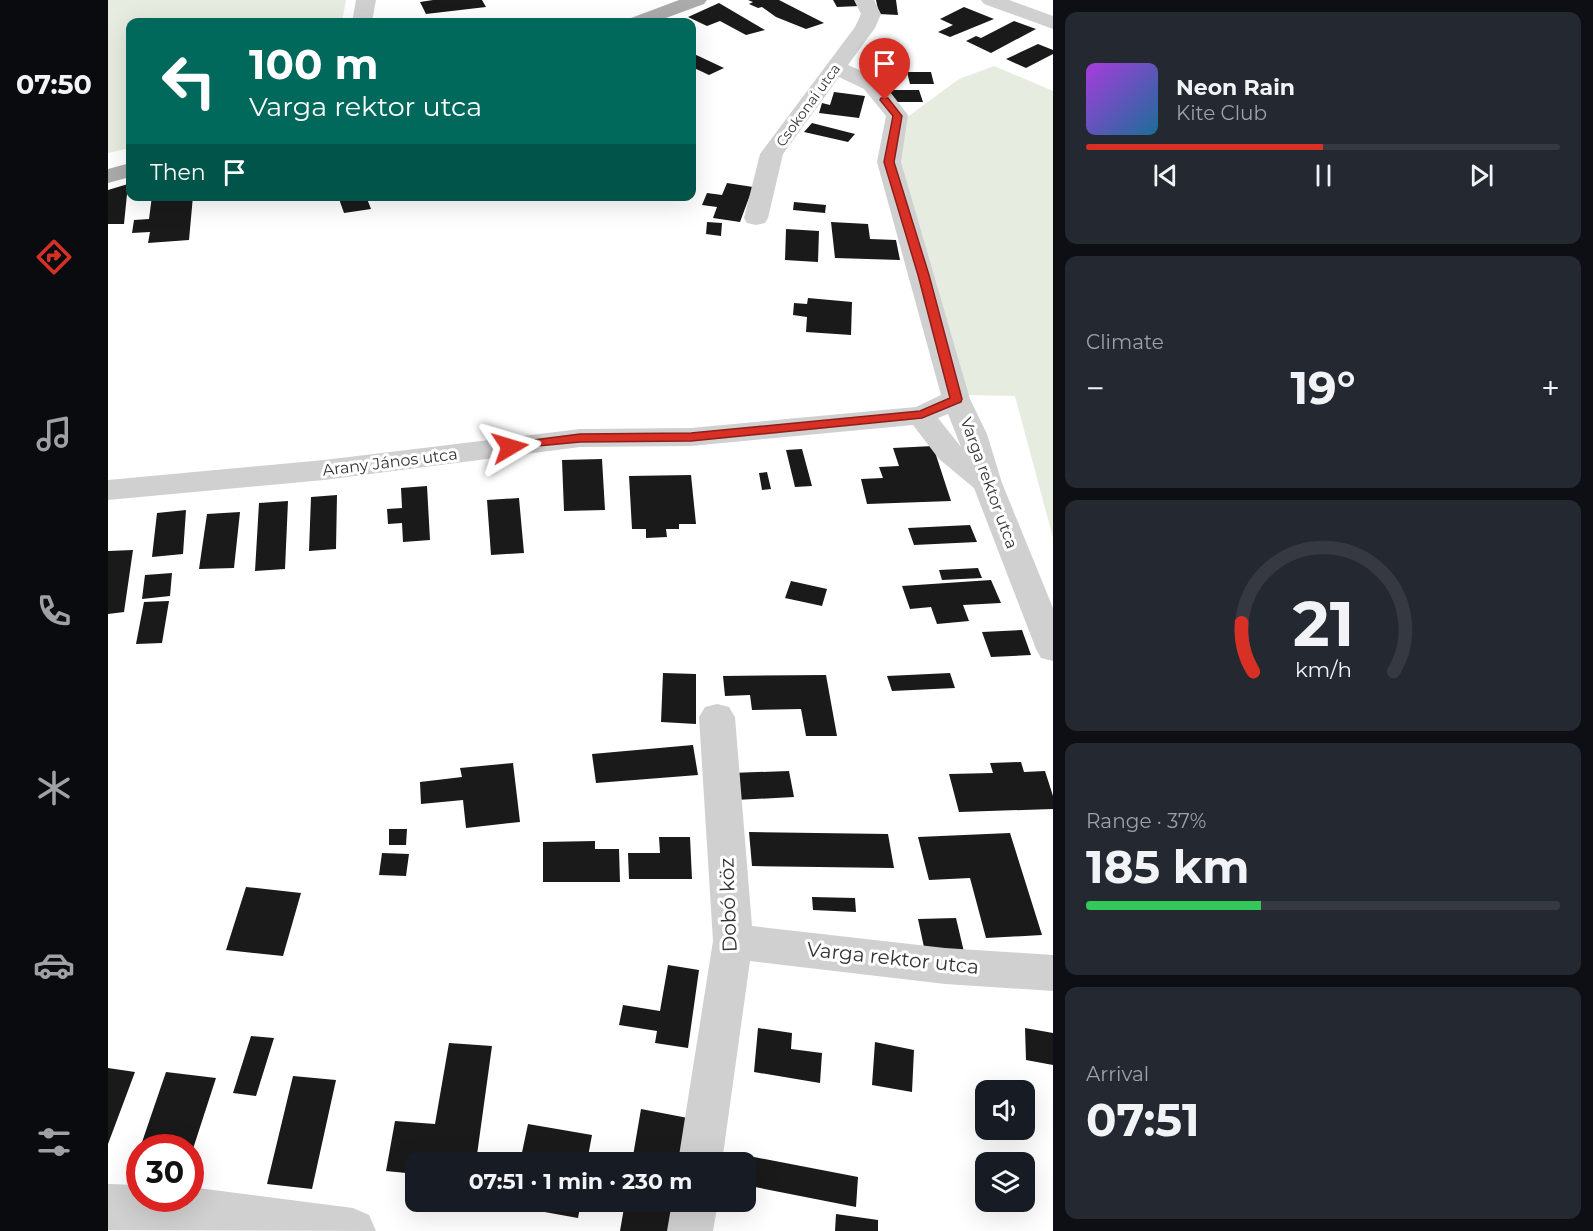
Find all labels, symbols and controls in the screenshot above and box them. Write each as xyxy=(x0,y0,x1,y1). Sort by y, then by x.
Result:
text: 100 m xyxy=(249,38,378,90)
pin xyxy=(859,38,910,100)
icon: left xyxy=(150,42,228,120)
icon: arrive xyxy=(868,47,901,80)
street label: Csokonai utca xyxy=(772,60,844,150)
text: 07:50 xyxy=(16,68,92,101)
text: Neon Rain xyxy=(1176,74,1295,101)
text: Varga rektor utca xyxy=(249,90,482,123)
text: Kite Club xyxy=(1176,101,1267,125)
icon: arrive xyxy=(218,156,251,189)
text: Then xyxy=(150,159,206,186)
icon: previous xyxy=(1149,159,1182,192)
icon: pause xyxy=(1307,159,1340,192)
icon: next xyxy=(1465,159,1498,192)
icon: directions xyxy=(33,236,75,278)
text: Climate xyxy=(1086,330,1164,354)
text: 19° xyxy=(1290,360,1356,415)
text: − xyxy=(1086,368,1105,408)
text: + xyxy=(1541,368,1560,408)
icon: music xyxy=(33,413,75,455)
position arrow xyxy=(478,415,542,479)
street label: Varga rektor utca xyxy=(956,415,1022,551)
street label: Arany János utca xyxy=(321,444,459,480)
text: 21 xyxy=(1292,587,1354,663)
icon: phone xyxy=(33,590,75,632)
text: km/h xyxy=(1294,657,1352,683)
icon: climate xyxy=(33,767,75,809)
text: Range · 37% xyxy=(1086,809,1206,833)
text: 185 km xyxy=(1086,839,1249,894)
street label: Dobó köz xyxy=(714,857,742,953)
street label: Varga rektor utca xyxy=(806,937,980,979)
icon: car xyxy=(33,944,75,986)
text: Arrival xyxy=(1086,1062,1149,1086)
map controls xyxy=(975,1080,1035,1212)
button: sound xyxy=(975,1080,1035,1140)
text: 07:51 xyxy=(1086,1092,1200,1147)
icon: filters xyxy=(33,1121,75,1163)
speed limit sign: 30 xyxy=(126,1134,204,1212)
button: layers xyxy=(975,1152,1035,1212)
text: 07:51 · 1 min · 230 m xyxy=(469,1168,692,1195)

